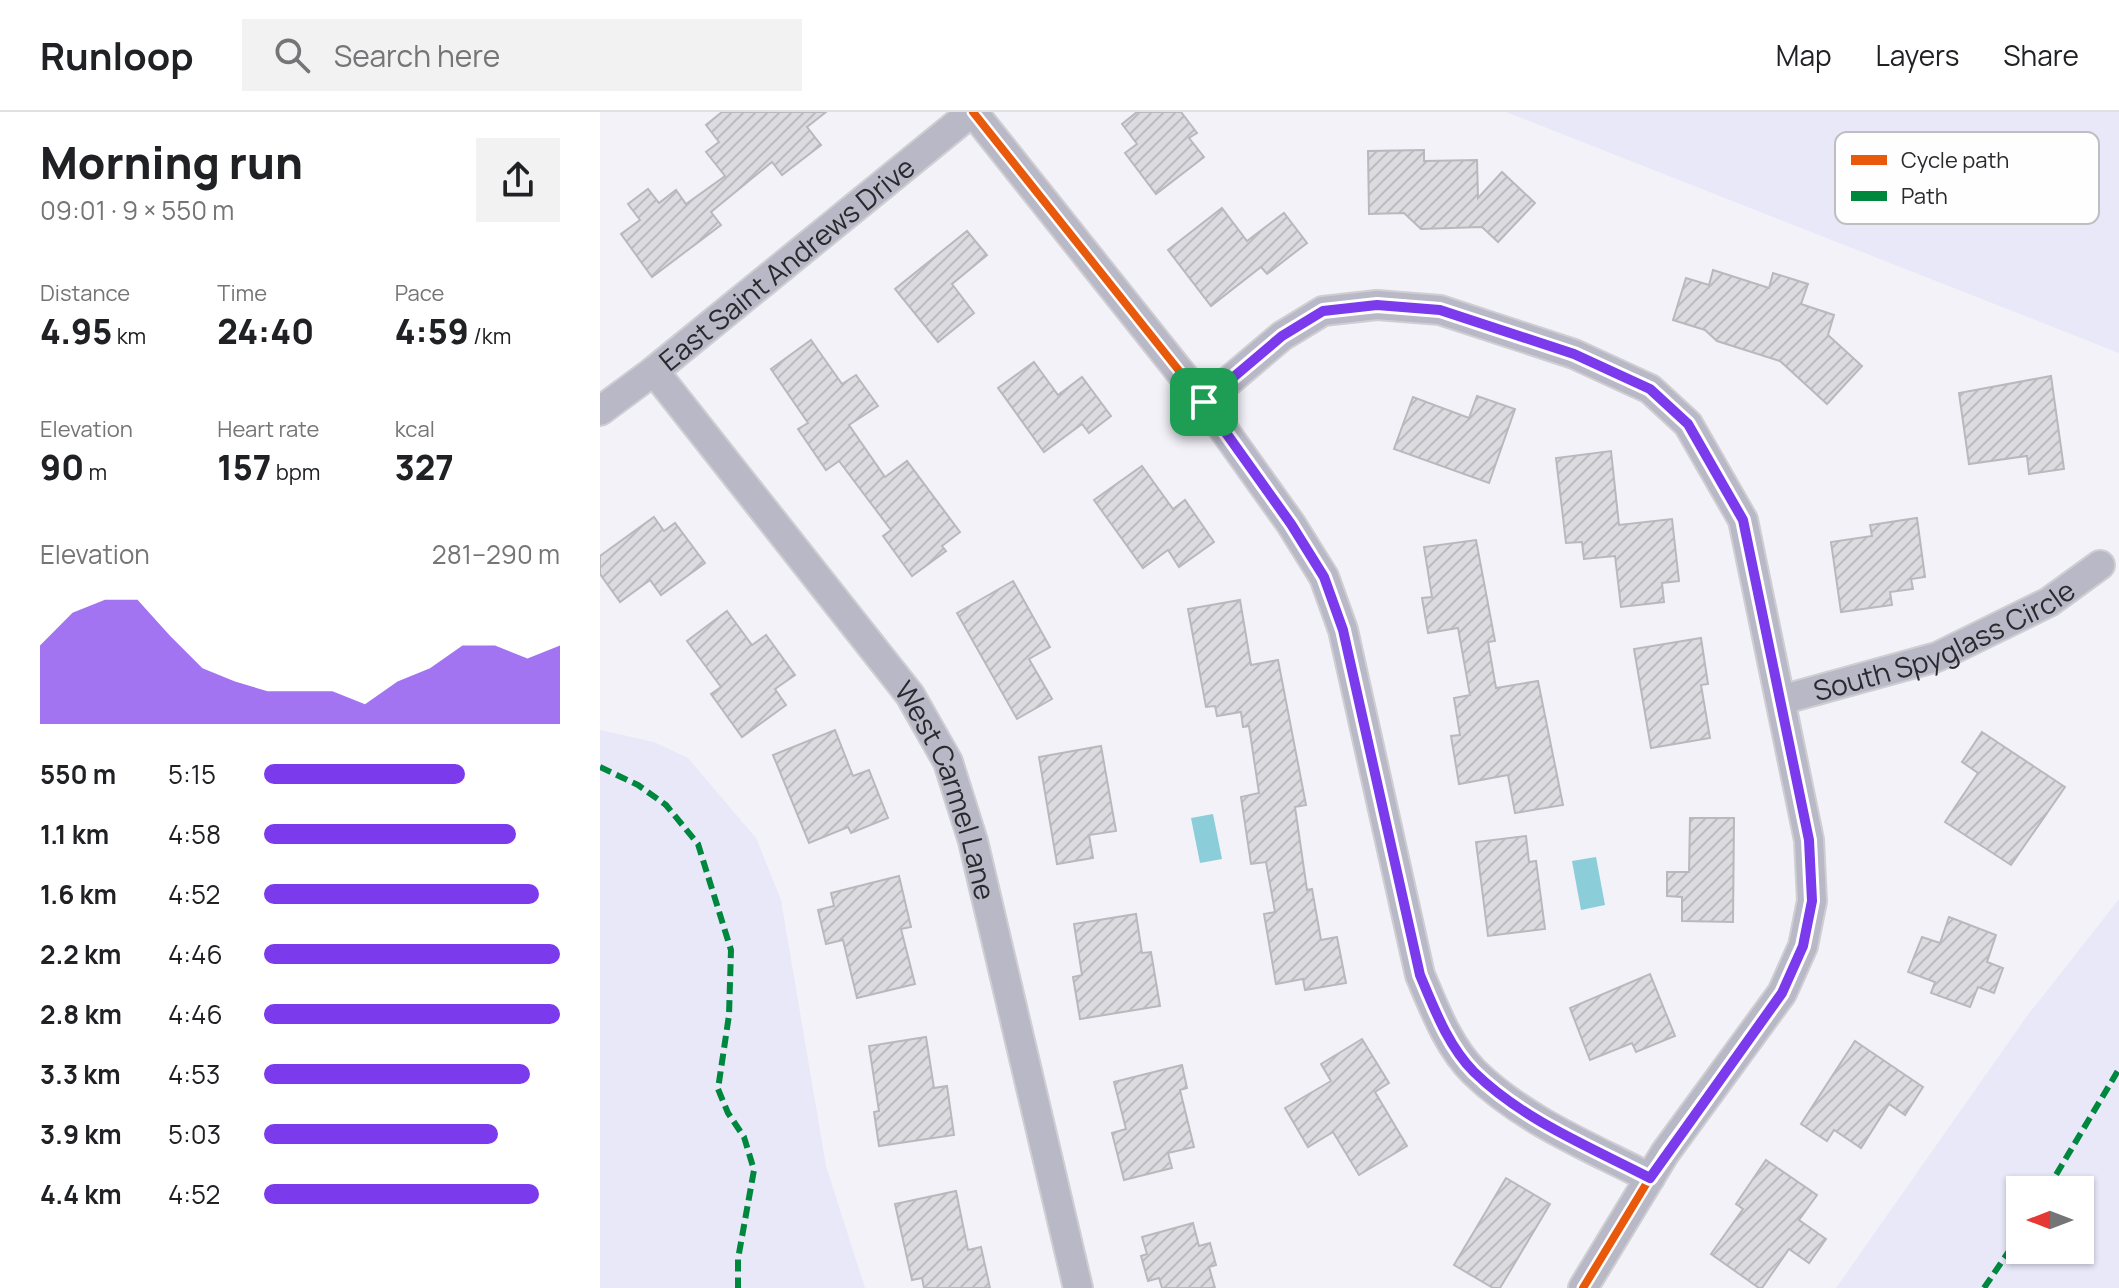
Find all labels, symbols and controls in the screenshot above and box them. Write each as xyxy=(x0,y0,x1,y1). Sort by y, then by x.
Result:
search box xyxy=(242,19,802,91)
text: Runloop xyxy=(40,29,194,81)
icon: search xyxy=(270,33,314,77)
text: Search here xyxy=(334,35,500,76)
text: Map xyxy=(1776,36,1832,74)
text: Layers xyxy=(1876,36,1959,74)
text: Share xyxy=(2003,36,2079,74)
text: Morning run xyxy=(40,132,303,192)
legend xyxy=(1835,132,2099,224)
button: share xyxy=(476,138,560,222)
text: Cycle path xyxy=(1901,145,2009,175)
street label: East Saint Andrews Drive xyxy=(651,148,922,379)
text: Path xyxy=(1901,181,1948,211)
text: 09:01 · 9 × 550 m xyxy=(40,192,234,228)
text: Distance xyxy=(40,278,130,308)
text: Time xyxy=(217,278,267,308)
text: Pace xyxy=(395,278,444,308)
text: 4.95 xyxy=(40,308,112,354)
text: 24:40 xyxy=(217,308,314,354)
text: 4:59 xyxy=(395,308,469,354)
text: km xyxy=(112,321,146,351)
text: /km xyxy=(469,321,511,351)
pin xyxy=(1170,368,1238,436)
icon: arrive xyxy=(1182,380,1226,424)
text: Elevation xyxy=(40,414,133,444)
text: Heart rate xyxy=(217,414,319,444)
text: kcal xyxy=(395,414,435,444)
text: 90 xyxy=(40,444,84,490)
text: 157 xyxy=(217,444,271,490)
text: 327 xyxy=(395,444,454,490)
text: m xyxy=(84,457,107,487)
text: bpm xyxy=(271,457,320,487)
text: Elevation xyxy=(40,536,150,572)
text: 281–290 m xyxy=(432,536,560,572)
street label: South Spyglass Circle xyxy=(1809,571,2082,709)
street label: West Carmel Lane xyxy=(887,673,1005,903)
text: 550 m xyxy=(40,756,116,792)
text: 5:15 xyxy=(168,756,216,792)
text: 1.1 km xyxy=(40,816,109,852)
text: 4:58 xyxy=(168,816,221,852)
text: 1.6 km xyxy=(40,876,117,912)
text: 4:52 xyxy=(168,876,220,912)
text: 2.2 km xyxy=(40,936,121,972)
text: 4:46 xyxy=(168,936,223,972)
text: 2.8 km xyxy=(40,996,122,1032)
text: 4:46 xyxy=(168,996,223,1032)
text: 3.3 km xyxy=(40,1056,121,1092)
text: 4:53 xyxy=(168,1056,221,1092)
text: 3.9 km xyxy=(40,1116,122,1152)
text: 5:03 xyxy=(168,1116,221,1152)
text: 4.4 km xyxy=(40,1176,122,1212)
text: 4:52 xyxy=(168,1176,220,1212)
north arrow xyxy=(2006,1176,2094,1264)
map controls xyxy=(2006,1176,2094,1264)

